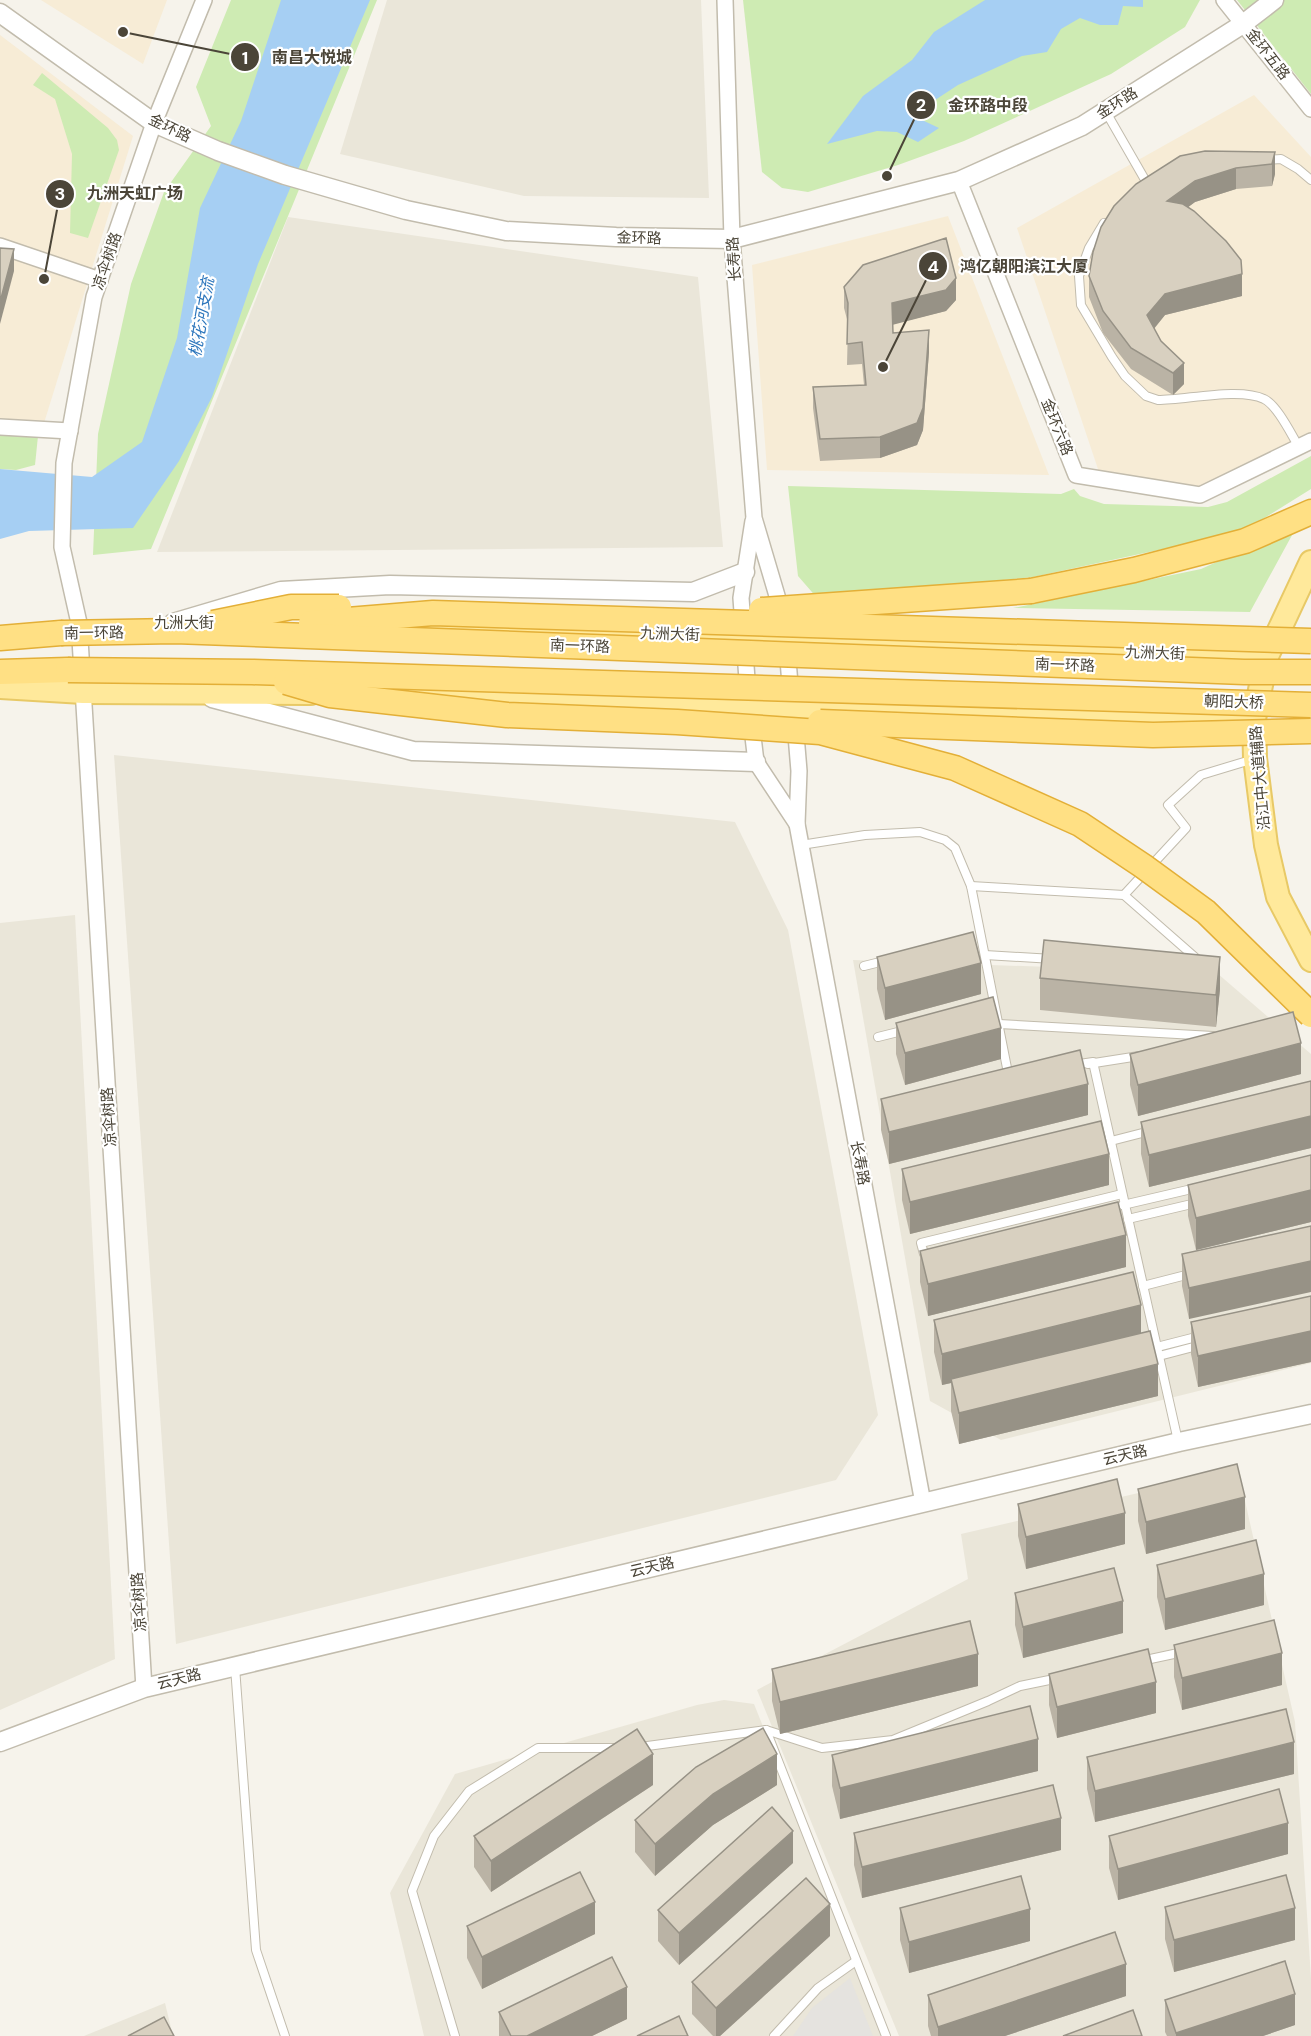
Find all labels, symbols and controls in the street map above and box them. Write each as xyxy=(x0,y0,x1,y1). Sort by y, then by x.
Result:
street label: 金环五路 xyxy=(1242,24,1294,84)
callout: 南昌大悦城 xyxy=(230,40,364,74)
text: 1 xyxy=(242,46,248,70)
text: 南昌大悦城 xyxy=(272,47,352,68)
street label: 金环路 xyxy=(1093,83,1141,123)
callout: 金环路中段 xyxy=(906,88,1040,122)
text: 2 xyxy=(916,93,926,117)
text: 金环路中段 xyxy=(948,95,1028,116)
street label: 金环路 xyxy=(145,109,195,147)
callout: 九洲天虹广场 xyxy=(45,177,195,211)
text: 3 xyxy=(55,182,65,206)
text: 九洲天虹广场 xyxy=(87,183,183,204)
street label: 金环路 xyxy=(616,228,662,248)
street label: 凉伞树路 xyxy=(88,229,126,293)
street label: 长寿路 xyxy=(722,236,746,282)
callout: 鸿亿朝阳滨江大厦 xyxy=(918,249,1100,283)
text: 4 xyxy=(927,255,939,279)
text: 鸿亿朝阳滨江大厦 xyxy=(960,256,1088,277)
water label: 桃花河支流 xyxy=(184,274,219,358)
street label: 金环六路 xyxy=(1036,395,1078,459)
street label: 九洲大街 xyxy=(154,613,214,633)
street label: 南一环路 xyxy=(64,622,124,644)
street label: 九洲大街 xyxy=(640,623,700,645)
street label: 南一环路 xyxy=(550,635,610,657)
street label: 九洲大街 xyxy=(1125,642,1185,664)
street label: 南一环路 xyxy=(1035,654,1095,676)
street label: 朝阳大桥 xyxy=(1204,691,1264,713)
street label: 沿江中大道辅路 xyxy=(1245,725,1275,831)
street label: 凉伞树路 xyxy=(97,1086,121,1148)
street label: 长寿路 xyxy=(846,1139,874,1187)
street label: 云天路 xyxy=(1101,1440,1149,1470)
street label: 云天路 xyxy=(628,1552,676,1582)
street label: 凉伞树路 xyxy=(127,1571,151,1633)
street label: 云天路 xyxy=(155,1664,203,1694)

